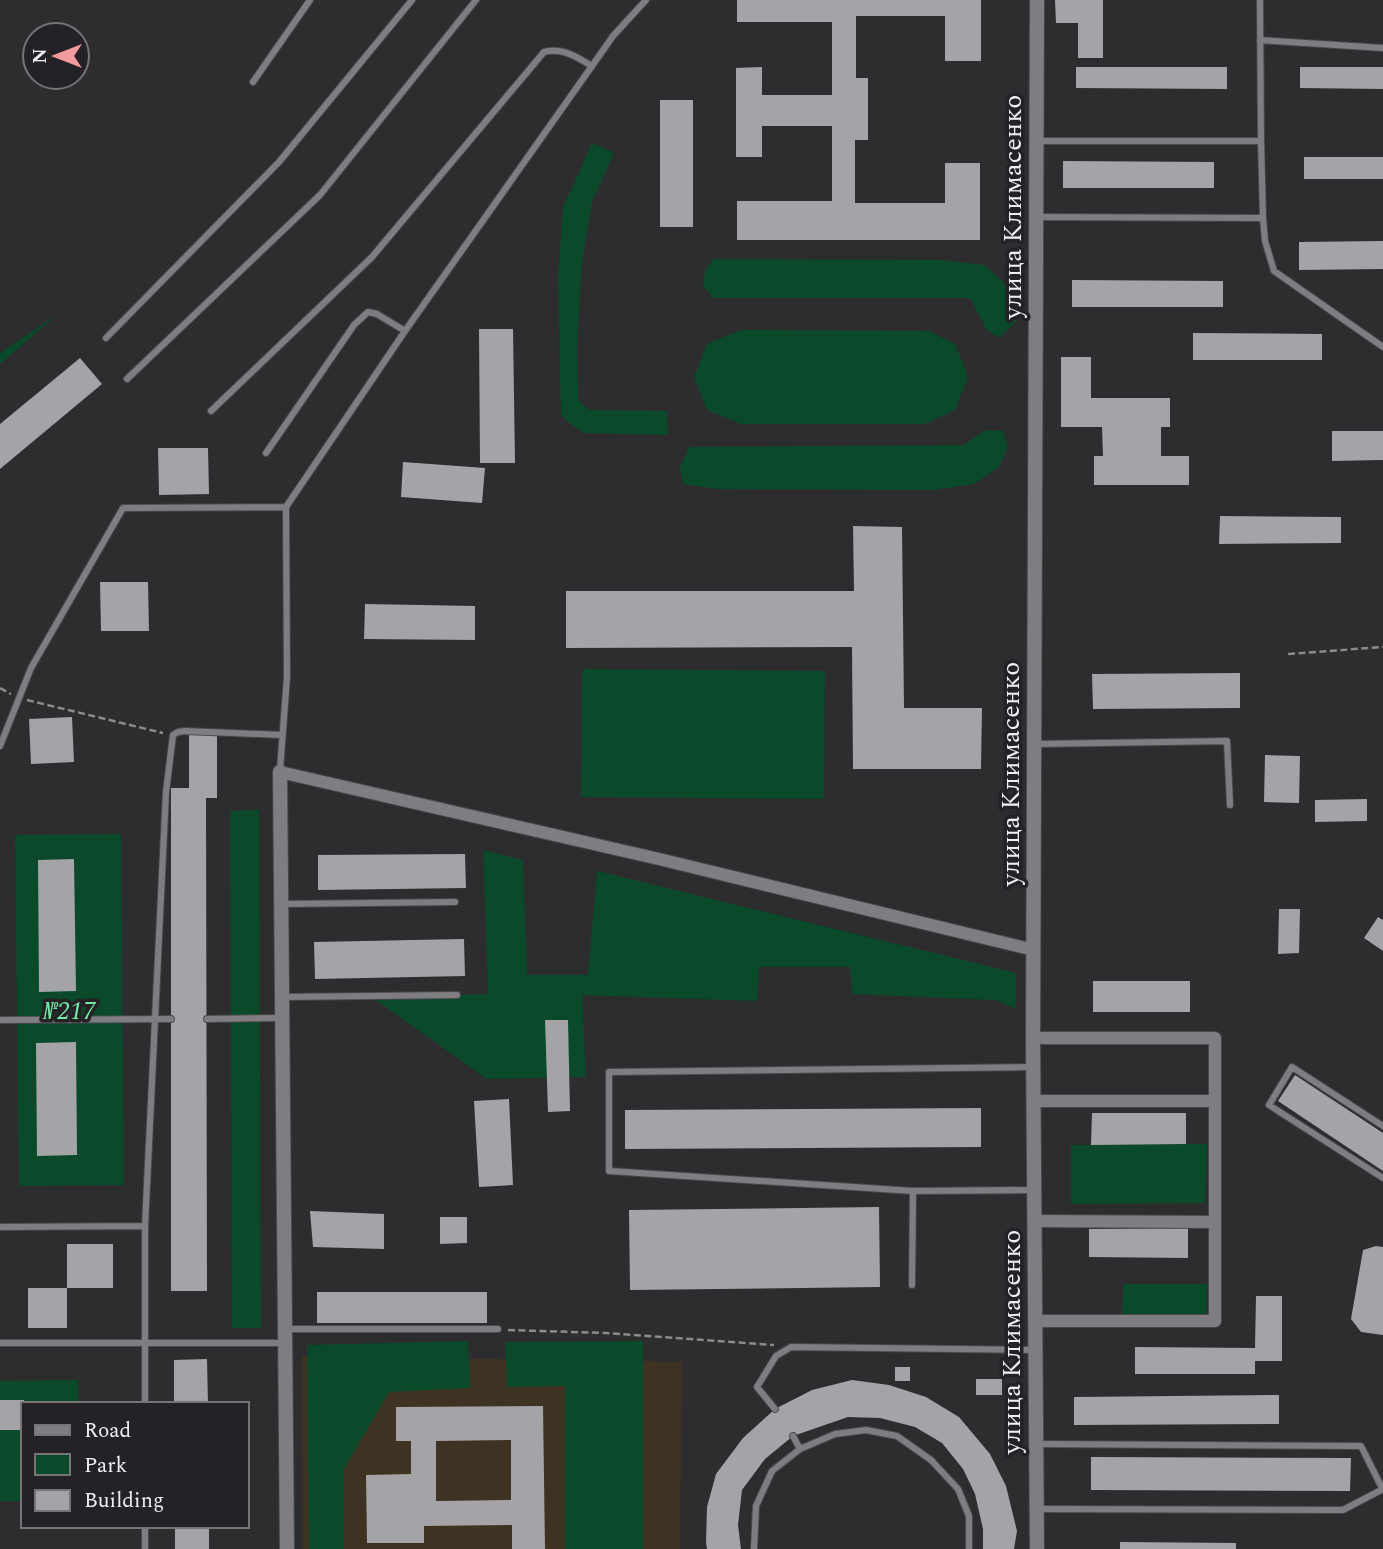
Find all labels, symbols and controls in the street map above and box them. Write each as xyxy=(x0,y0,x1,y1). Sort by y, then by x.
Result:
north arrow xyxy=(21,21,91,91)
text: N xyxy=(26,48,55,64)
street label: улица Климасенко xyxy=(993,95,1033,320)
street label: улица Климасенко xyxy=(991,662,1031,887)
park label: №217 xyxy=(42,991,97,1031)
street label: улица Климасенко xyxy=(992,1230,1032,1455)
legend xyxy=(21,1402,248,1528)
text: Road xyxy=(84,1415,131,1447)
text: Park xyxy=(84,1450,128,1482)
text: Building xyxy=(84,1485,164,1517)

